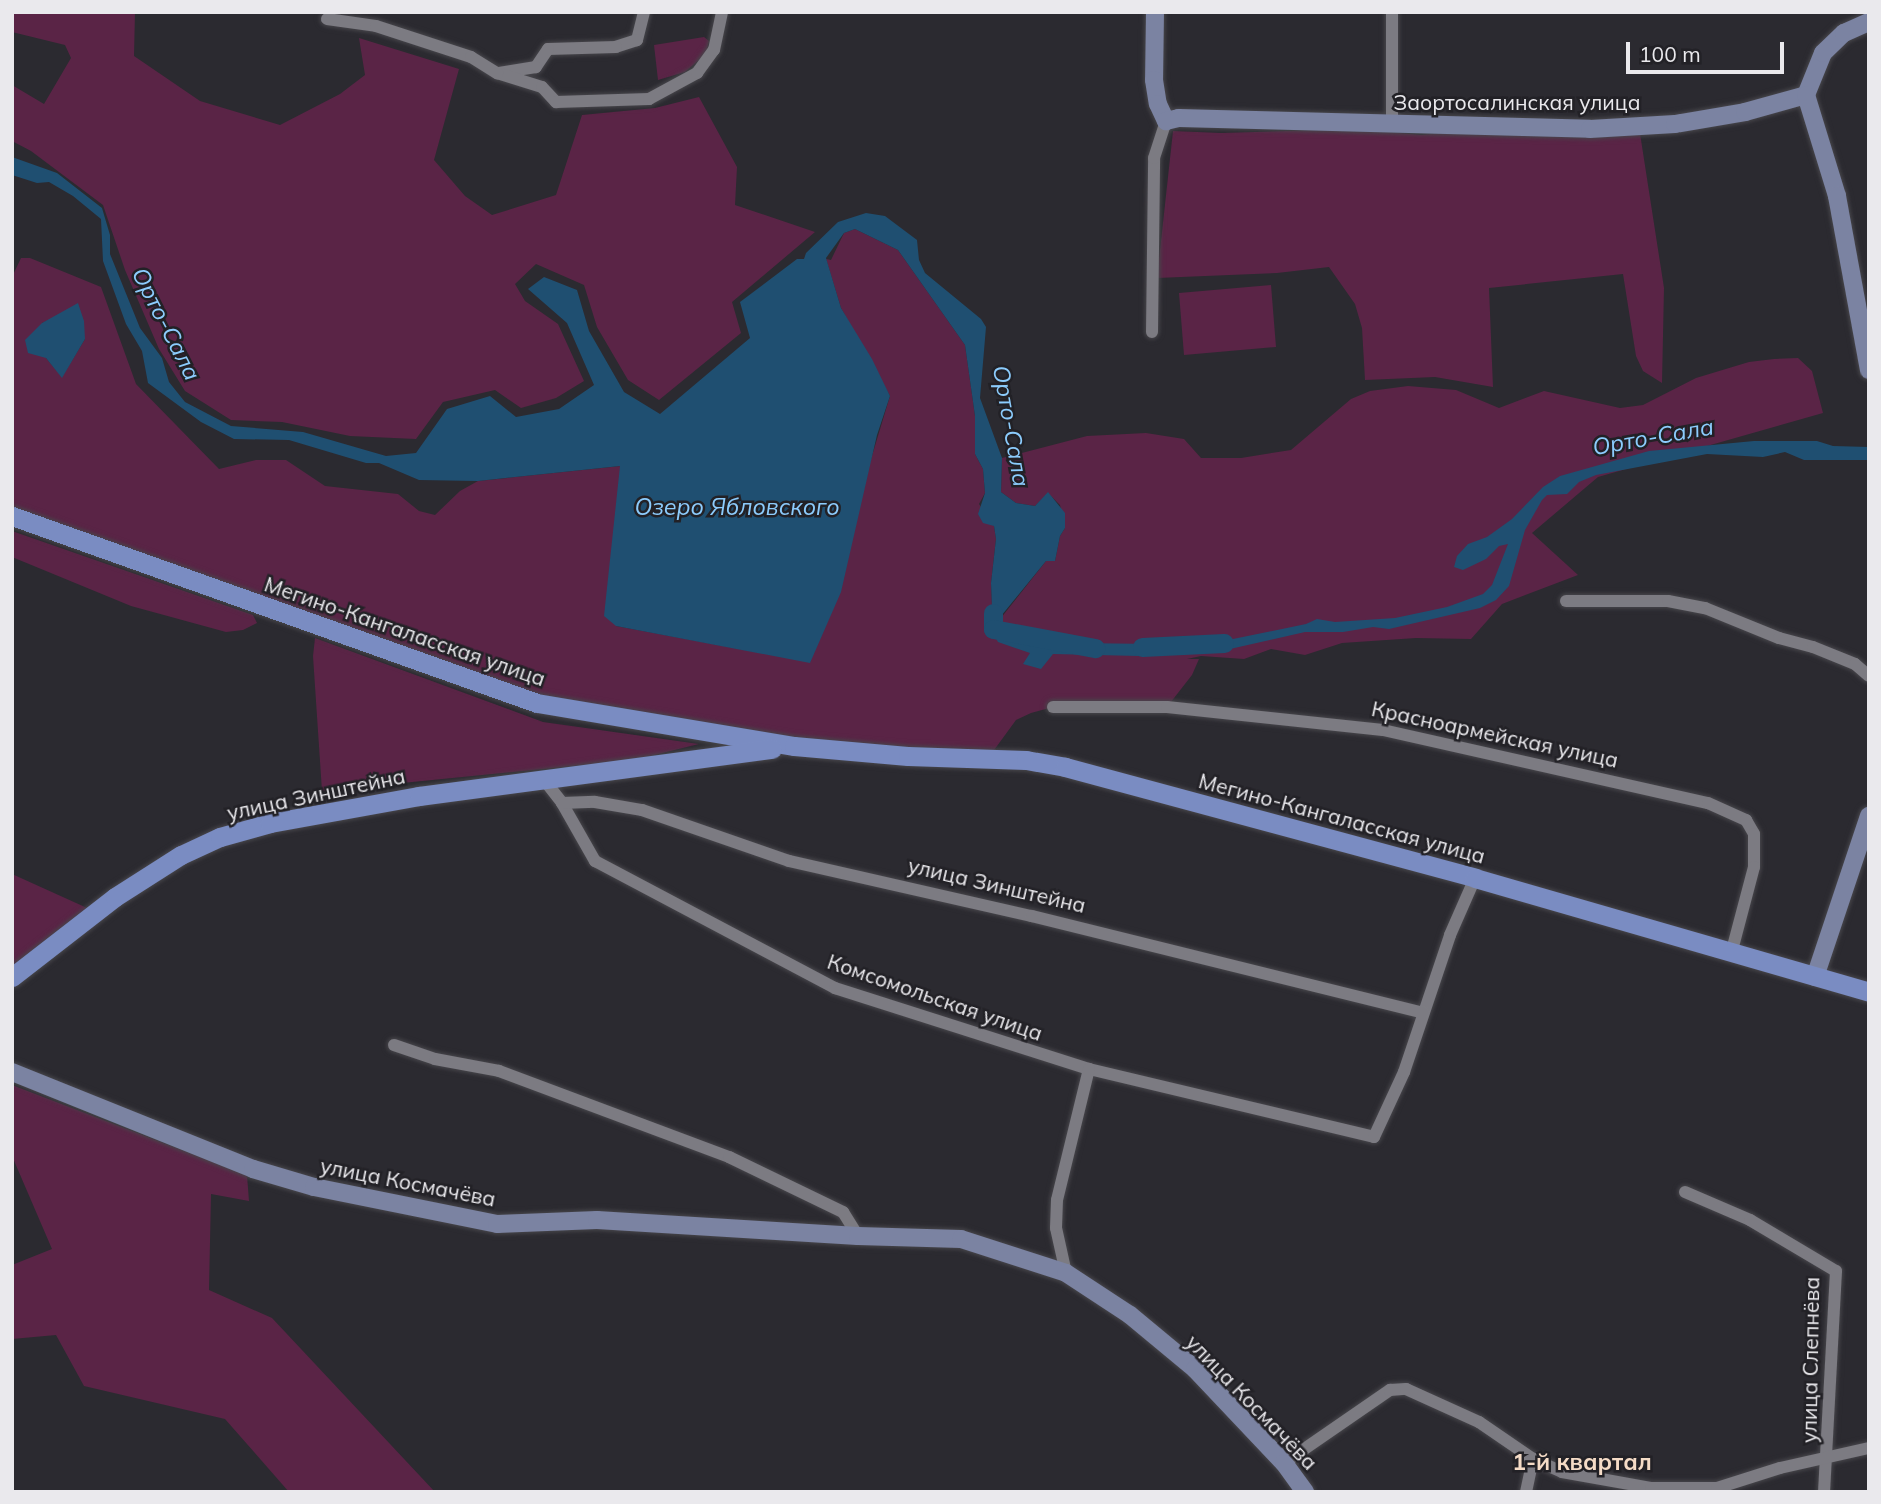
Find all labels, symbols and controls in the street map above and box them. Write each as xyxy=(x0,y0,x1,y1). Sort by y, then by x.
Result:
scale bar xyxy=(1629,28,1786,72)
text: 100 m xyxy=(1639,41,1701,67)
street label: Заортосалинская улица xyxy=(1394,89,1640,115)
water label: Орто-Сала xyxy=(126,263,206,385)
water label: Орто-Сала xyxy=(987,363,1035,489)
water label: Орто-Сала xyxy=(1590,413,1716,461)
water label: Озеро Ябловского xyxy=(634,493,840,521)
street label: Мегино-Кангаласская улица xyxy=(261,571,549,691)
street label: Красноармейская улица xyxy=(1369,696,1621,772)
street label: улица Зинштейна xyxy=(225,763,407,825)
street label: Мегино-Кангаласская улица xyxy=(1196,768,1488,868)
street label: улица Зинштейна xyxy=(906,852,1088,918)
street label: Комсомольская улица xyxy=(824,948,1046,1046)
street label: улица Космачёва xyxy=(318,1153,498,1211)
street label: улица Слепнёва xyxy=(1796,1277,1824,1443)
street label: улица Космачёва xyxy=(1181,1329,1323,1475)
district label: 1-й квартал xyxy=(1512,1448,1652,1476)

